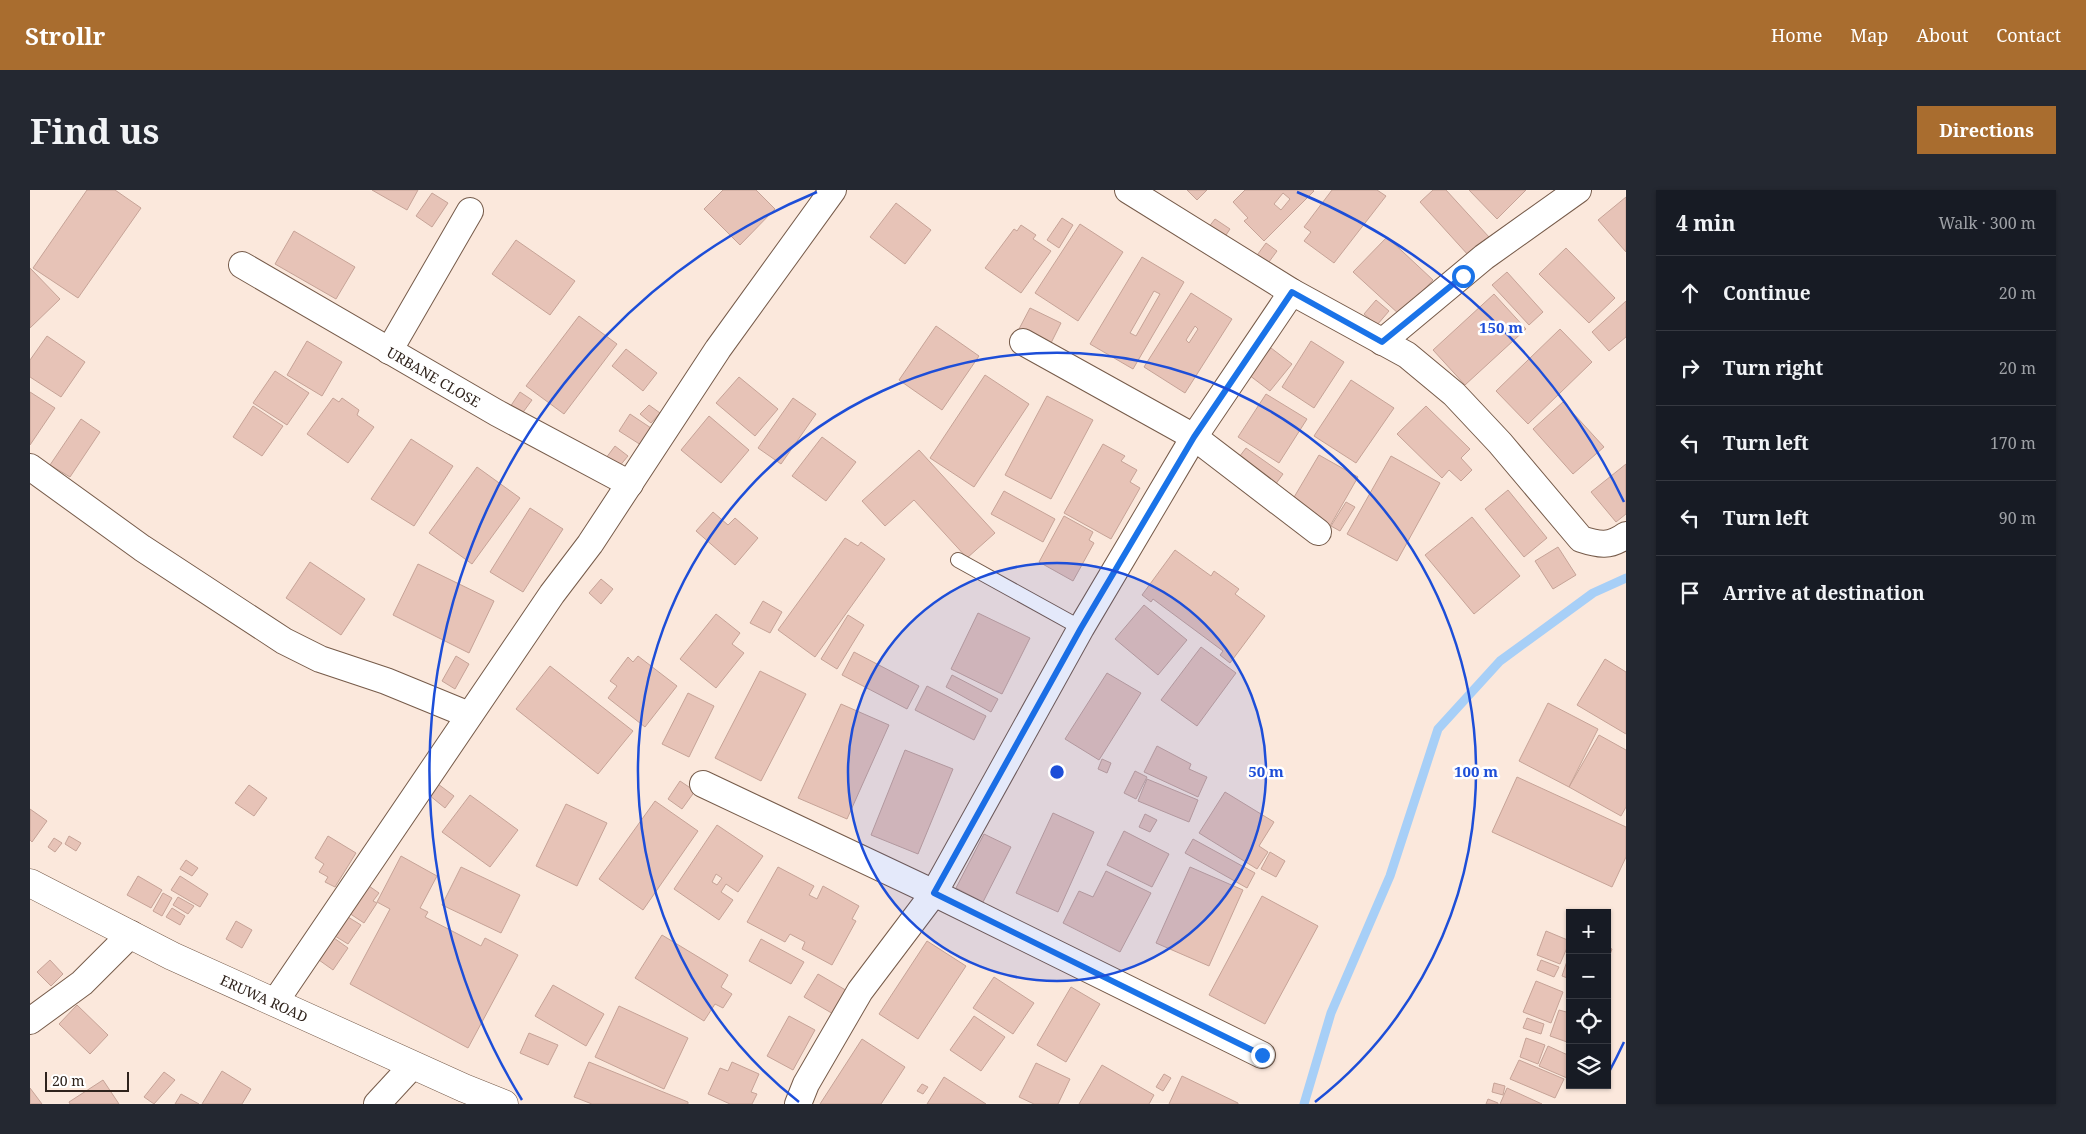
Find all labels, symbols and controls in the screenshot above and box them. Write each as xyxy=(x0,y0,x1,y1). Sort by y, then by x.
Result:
text: Strollr xyxy=(25,19,105,52)
text: Home xyxy=(1771,23,1822,47)
text: Map xyxy=(1850,23,1888,47)
text: About xyxy=(1916,23,1968,47)
text: Contact xyxy=(1996,23,2061,47)
button: Directions xyxy=(1917,106,2056,154)
text: Find us xyxy=(30,107,159,154)
text: 4 min xyxy=(1676,209,1735,237)
text: Walk · 300 m xyxy=(1939,212,2036,234)
route start xyxy=(1452,265,1475,288)
icon: ahead xyxy=(1676,279,1704,307)
text: Continue xyxy=(1723,280,1811,306)
text: 20 m xyxy=(1999,282,2036,304)
text: 150 m xyxy=(1479,317,1523,337)
street label: URBANE CLOSE xyxy=(384,342,484,411)
icon: right xyxy=(1676,354,1704,382)
text: Turn right xyxy=(1723,355,1823,381)
text: 20 m xyxy=(1999,357,2036,379)
icon: left xyxy=(1676,429,1704,457)
text: Turn left xyxy=(1723,430,1809,456)
text: 170 m xyxy=(1990,432,2036,454)
icon: left xyxy=(1676,504,1704,532)
text: Turn left xyxy=(1723,505,1809,531)
text: 90 m xyxy=(1999,507,2036,529)
icon: arrive xyxy=(1676,579,1704,607)
text: Arrive at destination xyxy=(1723,580,1925,606)
text: 50 m xyxy=(1248,761,1284,781)
text: 100 m xyxy=(1454,761,1498,781)
centre of rings xyxy=(1048,763,1066,781)
map controls xyxy=(1566,909,1611,1089)
button: + xyxy=(1566,909,1611,954)
button: − xyxy=(1566,954,1611,999)
street label: ERUWA ROAD xyxy=(218,970,311,1026)
button: locate xyxy=(1566,999,1611,1044)
route end xyxy=(1251,1044,1274,1067)
button: layers xyxy=(1566,1044,1611,1089)
scale bar xyxy=(45,1069,129,1092)
text: 20 m xyxy=(52,1071,85,1090)

